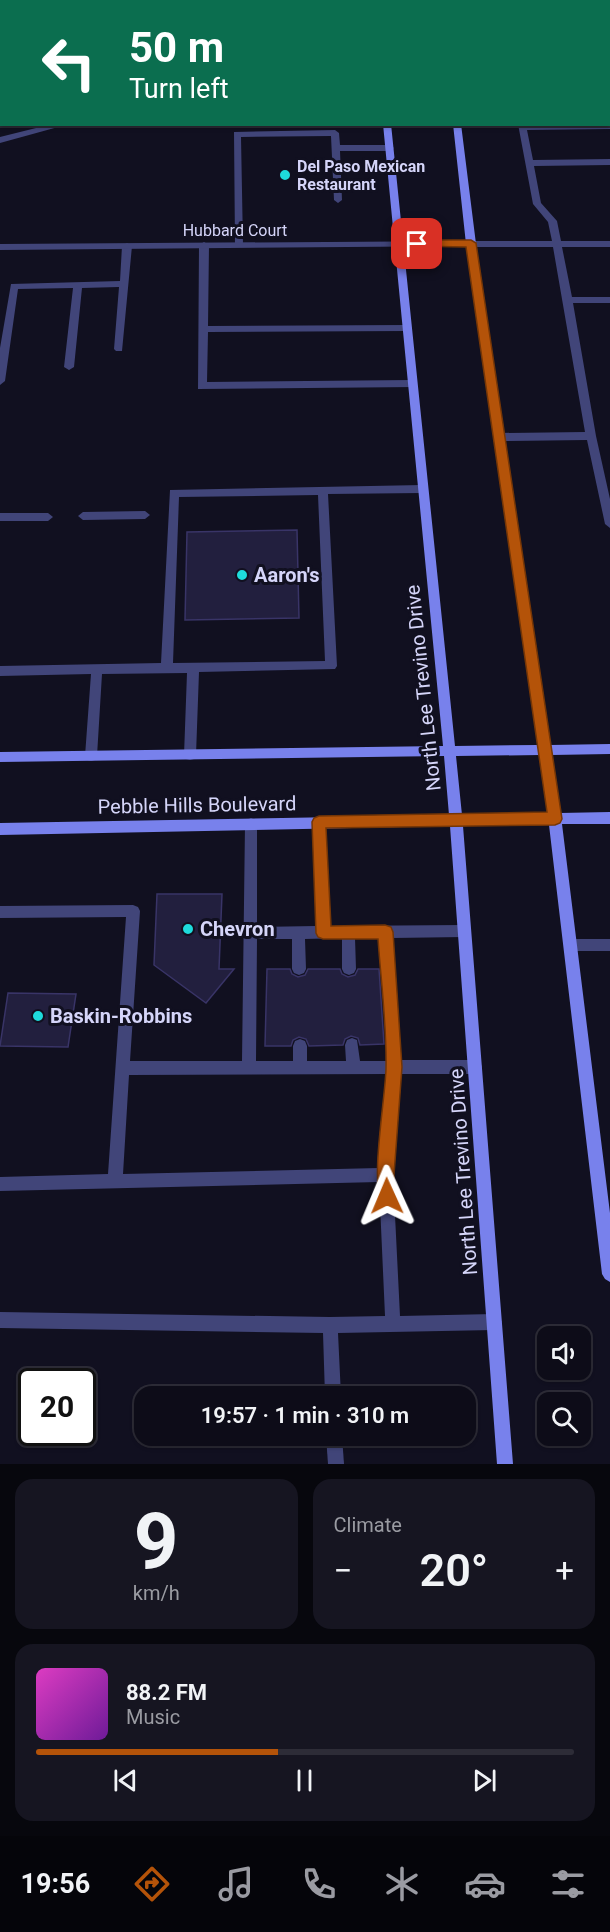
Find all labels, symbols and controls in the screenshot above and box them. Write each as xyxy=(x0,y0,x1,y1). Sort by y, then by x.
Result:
text: 50 m xyxy=(129,23,224,72)
icon: left xyxy=(30,24,108,102)
text: Turn left xyxy=(129,73,229,105)
place label: Del Paso Mexican Restaurant xyxy=(297,157,425,194)
marker: Del Paso Mexican Restaurant xyxy=(278,168,292,182)
pin xyxy=(391,218,442,269)
street label: Hubbard Court xyxy=(183,221,287,240)
icon: arrive xyxy=(400,227,433,260)
place label: Aaron's xyxy=(254,563,319,587)
marker: Aaron's xyxy=(235,568,249,582)
street label: North Lee Trevino Drive xyxy=(400,584,446,792)
street label: Pebble Hills Boulevard xyxy=(97,791,297,819)
place label: Chevron xyxy=(200,917,275,941)
marker: Chevron xyxy=(181,922,195,936)
place label: Baskin-Robbins xyxy=(50,1004,192,1028)
marker: Baskin-Robbins xyxy=(31,1009,45,1023)
street label: North Lee Trevino Drive xyxy=(444,1068,482,1276)
position arrow xyxy=(355,1164,419,1228)
map controls xyxy=(537,1326,591,1446)
button: sound xyxy=(537,1326,591,1380)
speed limit sign: 20 xyxy=(18,1368,96,1446)
button: search xyxy=(537,1392,591,1446)
text: 19:57 · 1 min · 310 m xyxy=(201,1403,409,1428)
text: 9 xyxy=(134,1496,179,1587)
text: Climate xyxy=(334,1513,402,1537)
text: 20° xyxy=(419,1544,488,1597)
text: − xyxy=(334,1551,352,1590)
text: + xyxy=(555,1551,574,1590)
text: km/h xyxy=(133,1581,180,1605)
text: 88.2 FM xyxy=(126,1680,207,1705)
text: Music xyxy=(126,1705,180,1729)
icon: previous xyxy=(109,1764,142,1797)
icon: pause xyxy=(288,1764,321,1797)
icon: next xyxy=(468,1764,501,1797)
icon: directions xyxy=(131,1863,173,1905)
icon: music xyxy=(215,1863,257,1905)
icon: phone xyxy=(298,1863,340,1905)
icon: climate xyxy=(381,1863,423,1905)
icon: car xyxy=(464,1863,506,1905)
icon: filters xyxy=(547,1863,589,1905)
text: 19:56 xyxy=(21,1868,90,1900)

